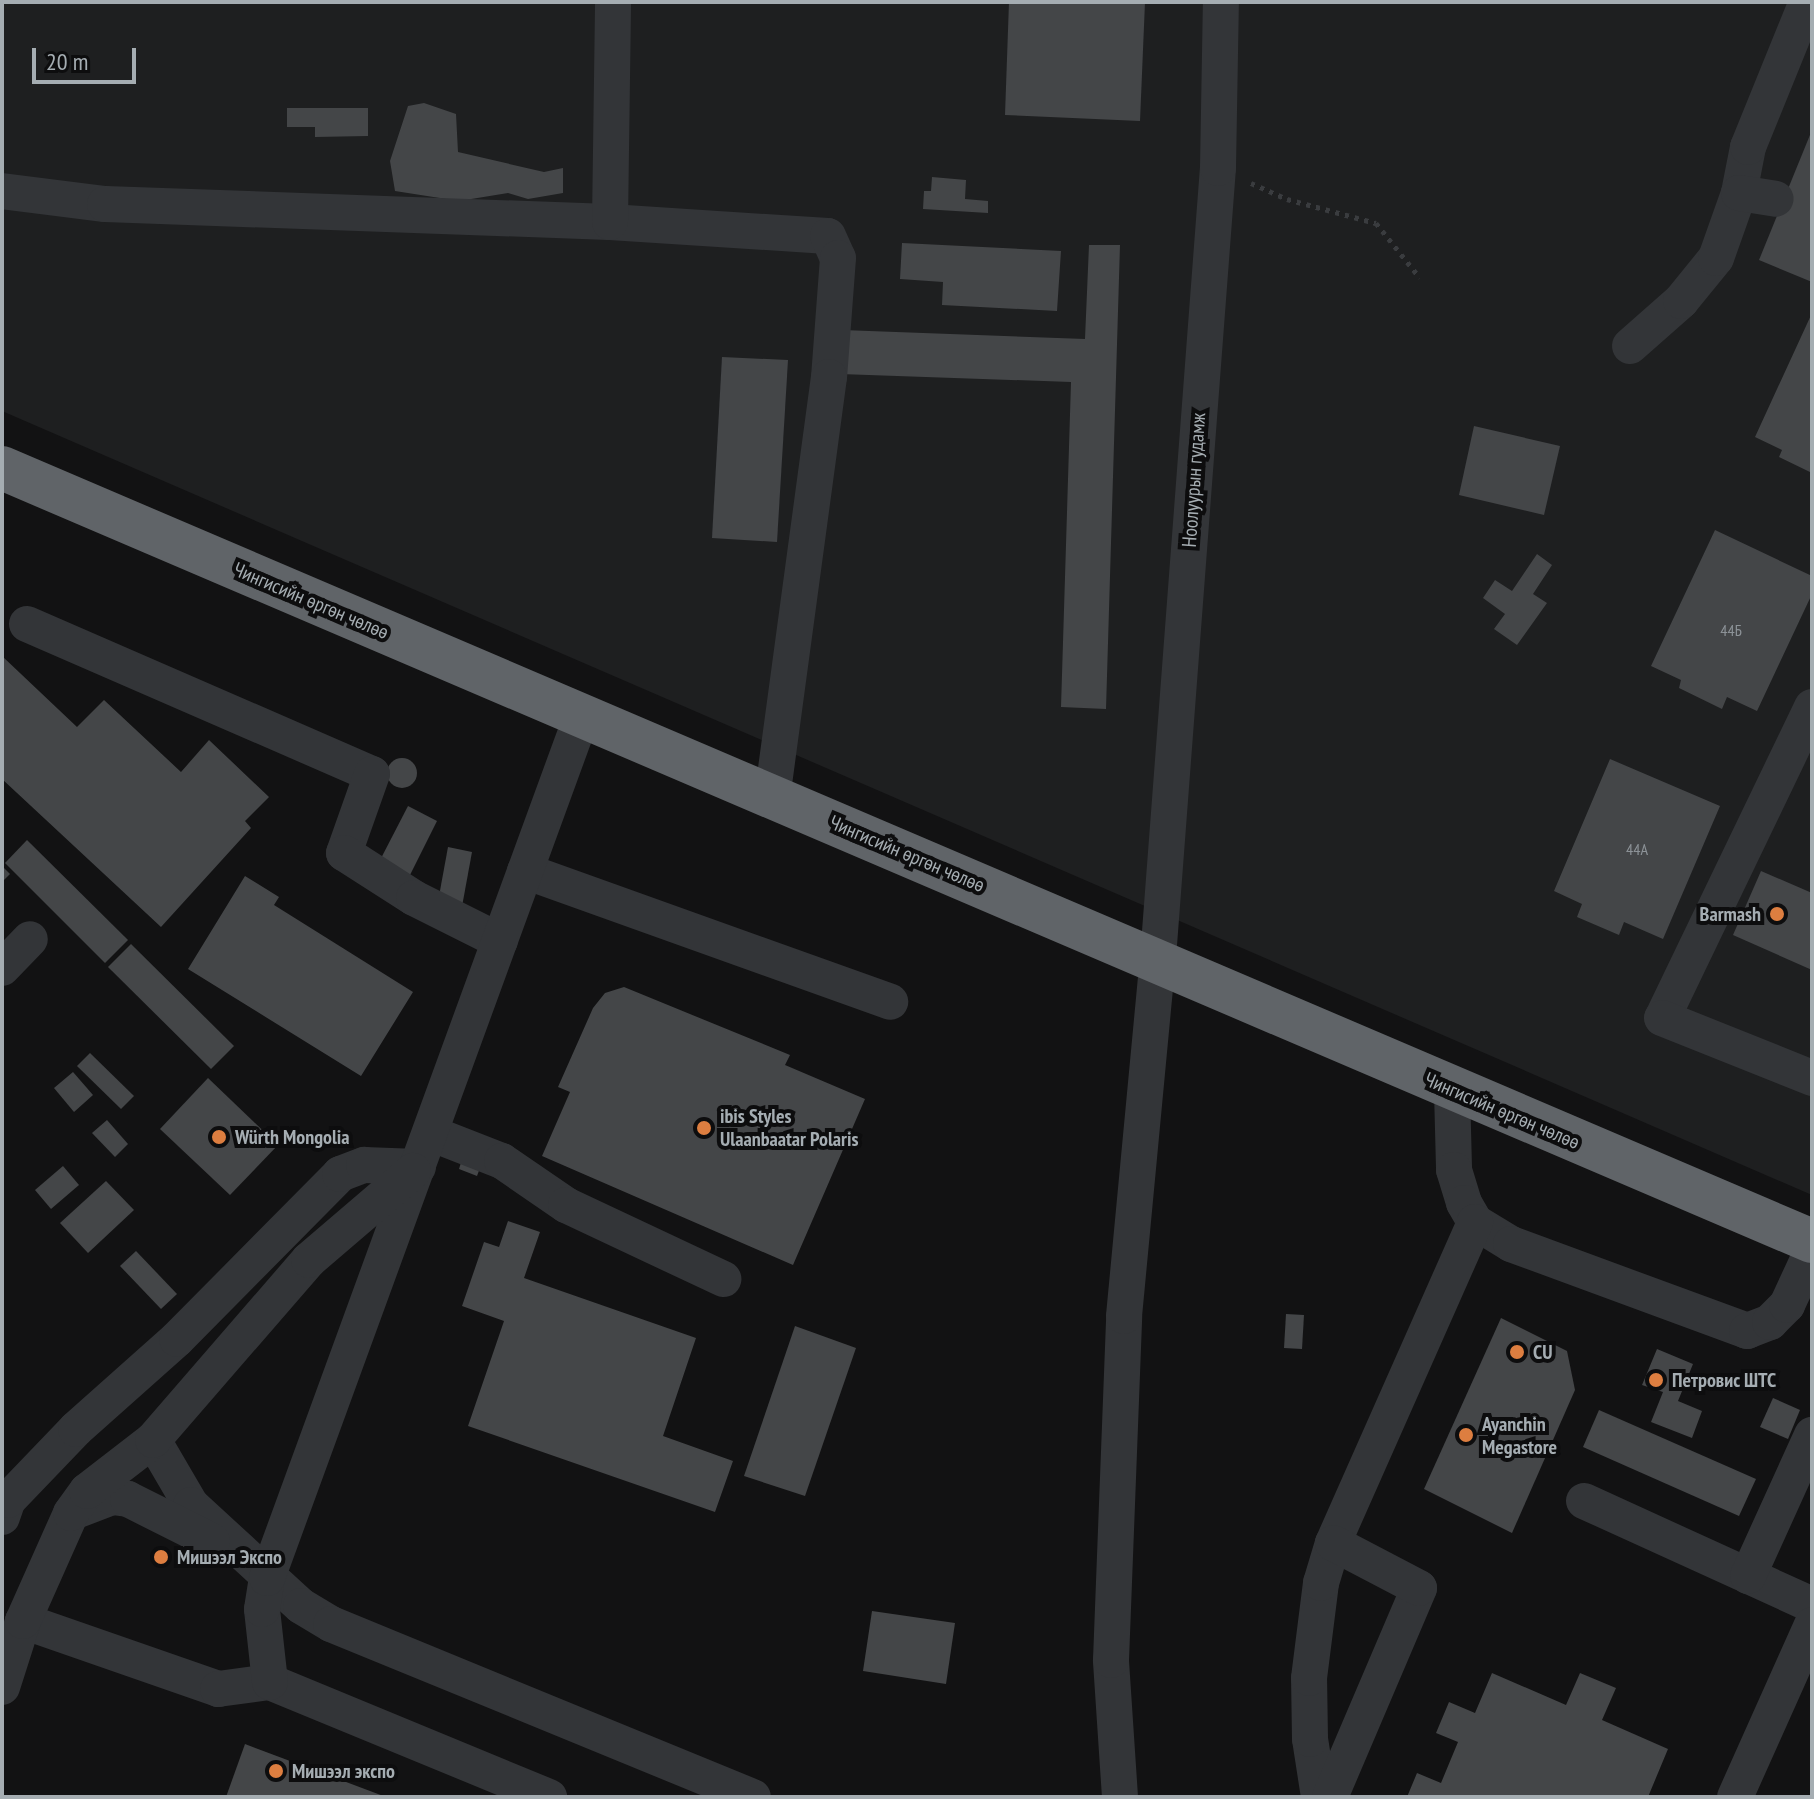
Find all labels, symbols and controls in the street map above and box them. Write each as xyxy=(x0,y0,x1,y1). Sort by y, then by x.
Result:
scale bar xyxy=(36,32,140,82)
text: 20 m xyxy=(46,46,88,77)
street label: Ноолуурын гудамж xyxy=(1177,412,1211,548)
street label: Чингисийн өргөн чөлөө xyxy=(230,558,392,644)
house number: 44Б xyxy=(1720,620,1742,640)
street label: Чингисийн өргөн чөлөө xyxy=(826,811,988,897)
house number: 44А xyxy=(1626,839,1648,859)
place label: Barmash xyxy=(1700,902,1761,926)
marker: Barmash xyxy=(1768,905,1786,923)
street label: Чингисийн өргөн чөлөө xyxy=(1421,1068,1583,1154)
place label: ibis Styles Ulaanbaatar Polaris xyxy=(720,1104,858,1151)
marker: ibis Styles Ulaanbaatar Polaris xyxy=(695,1119,713,1137)
place label: Würth Mongolia xyxy=(235,1125,350,1149)
marker: Würth Mongolia xyxy=(210,1128,228,1146)
place label: CU xyxy=(1533,1340,1552,1364)
marker: CU xyxy=(1508,1343,1526,1361)
place label: Петровис ШТС xyxy=(1672,1368,1776,1392)
marker: Петровис ШТС xyxy=(1647,1371,1665,1389)
place label: Ayanchin Megastore xyxy=(1482,1412,1557,1459)
marker: Ayanchin Megastore xyxy=(1457,1426,1475,1444)
place label: Мишээл Экспо xyxy=(177,1545,282,1569)
marker: Мишээл Экспо xyxy=(152,1548,170,1566)
place label: Мишээл экспо xyxy=(292,1759,395,1783)
marker: Мишээл экспо xyxy=(267,1762,285,1780)

